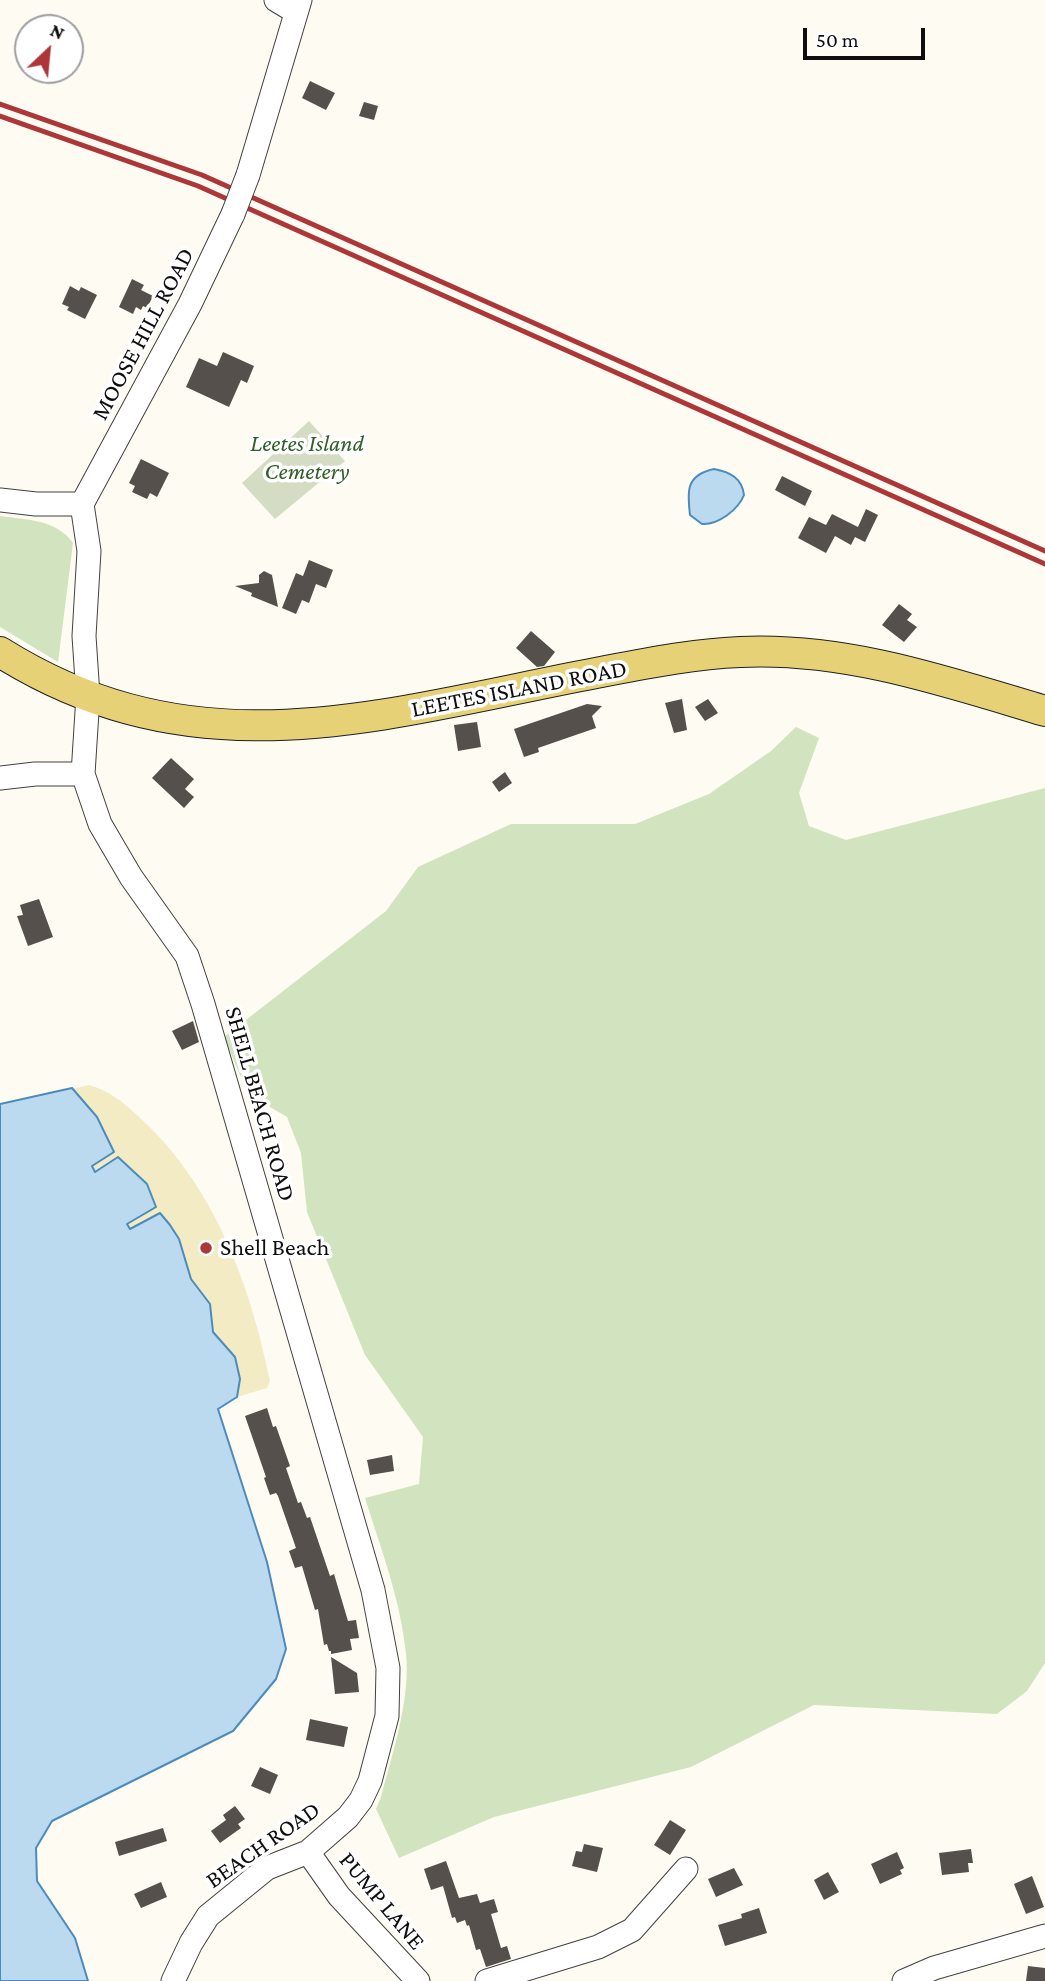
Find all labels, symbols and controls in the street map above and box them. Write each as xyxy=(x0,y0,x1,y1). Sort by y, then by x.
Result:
north arrow xyxy=(14,14,84,84)
scale bar xyxy=(807,14,930,58)
text: N xyxy=(47,19,68,44)
text: 50 m xyxy=(816,28,859,52)
street label: MOOSE HILL ROAD xyxy=(85,243,201,425)
park label: Leetes Island Cemetery xyxy=(250,430,364,486)
street label: LEETES ISLAND ROAD xyxy=(409,654,629,724)
street label: SHELL BEACH ROAD xyxy=(218,1003,302,1205)
place label: Shell Beach xyxy=(220,1234,329,1262)
marker: Shell Beach xyxy=(198,1240,214,1256)
street label: BEACH ROAD xyxy=(200,1795,326,1895)
street label: PUMP LANE xyxy=(333,1846,431,1956)

